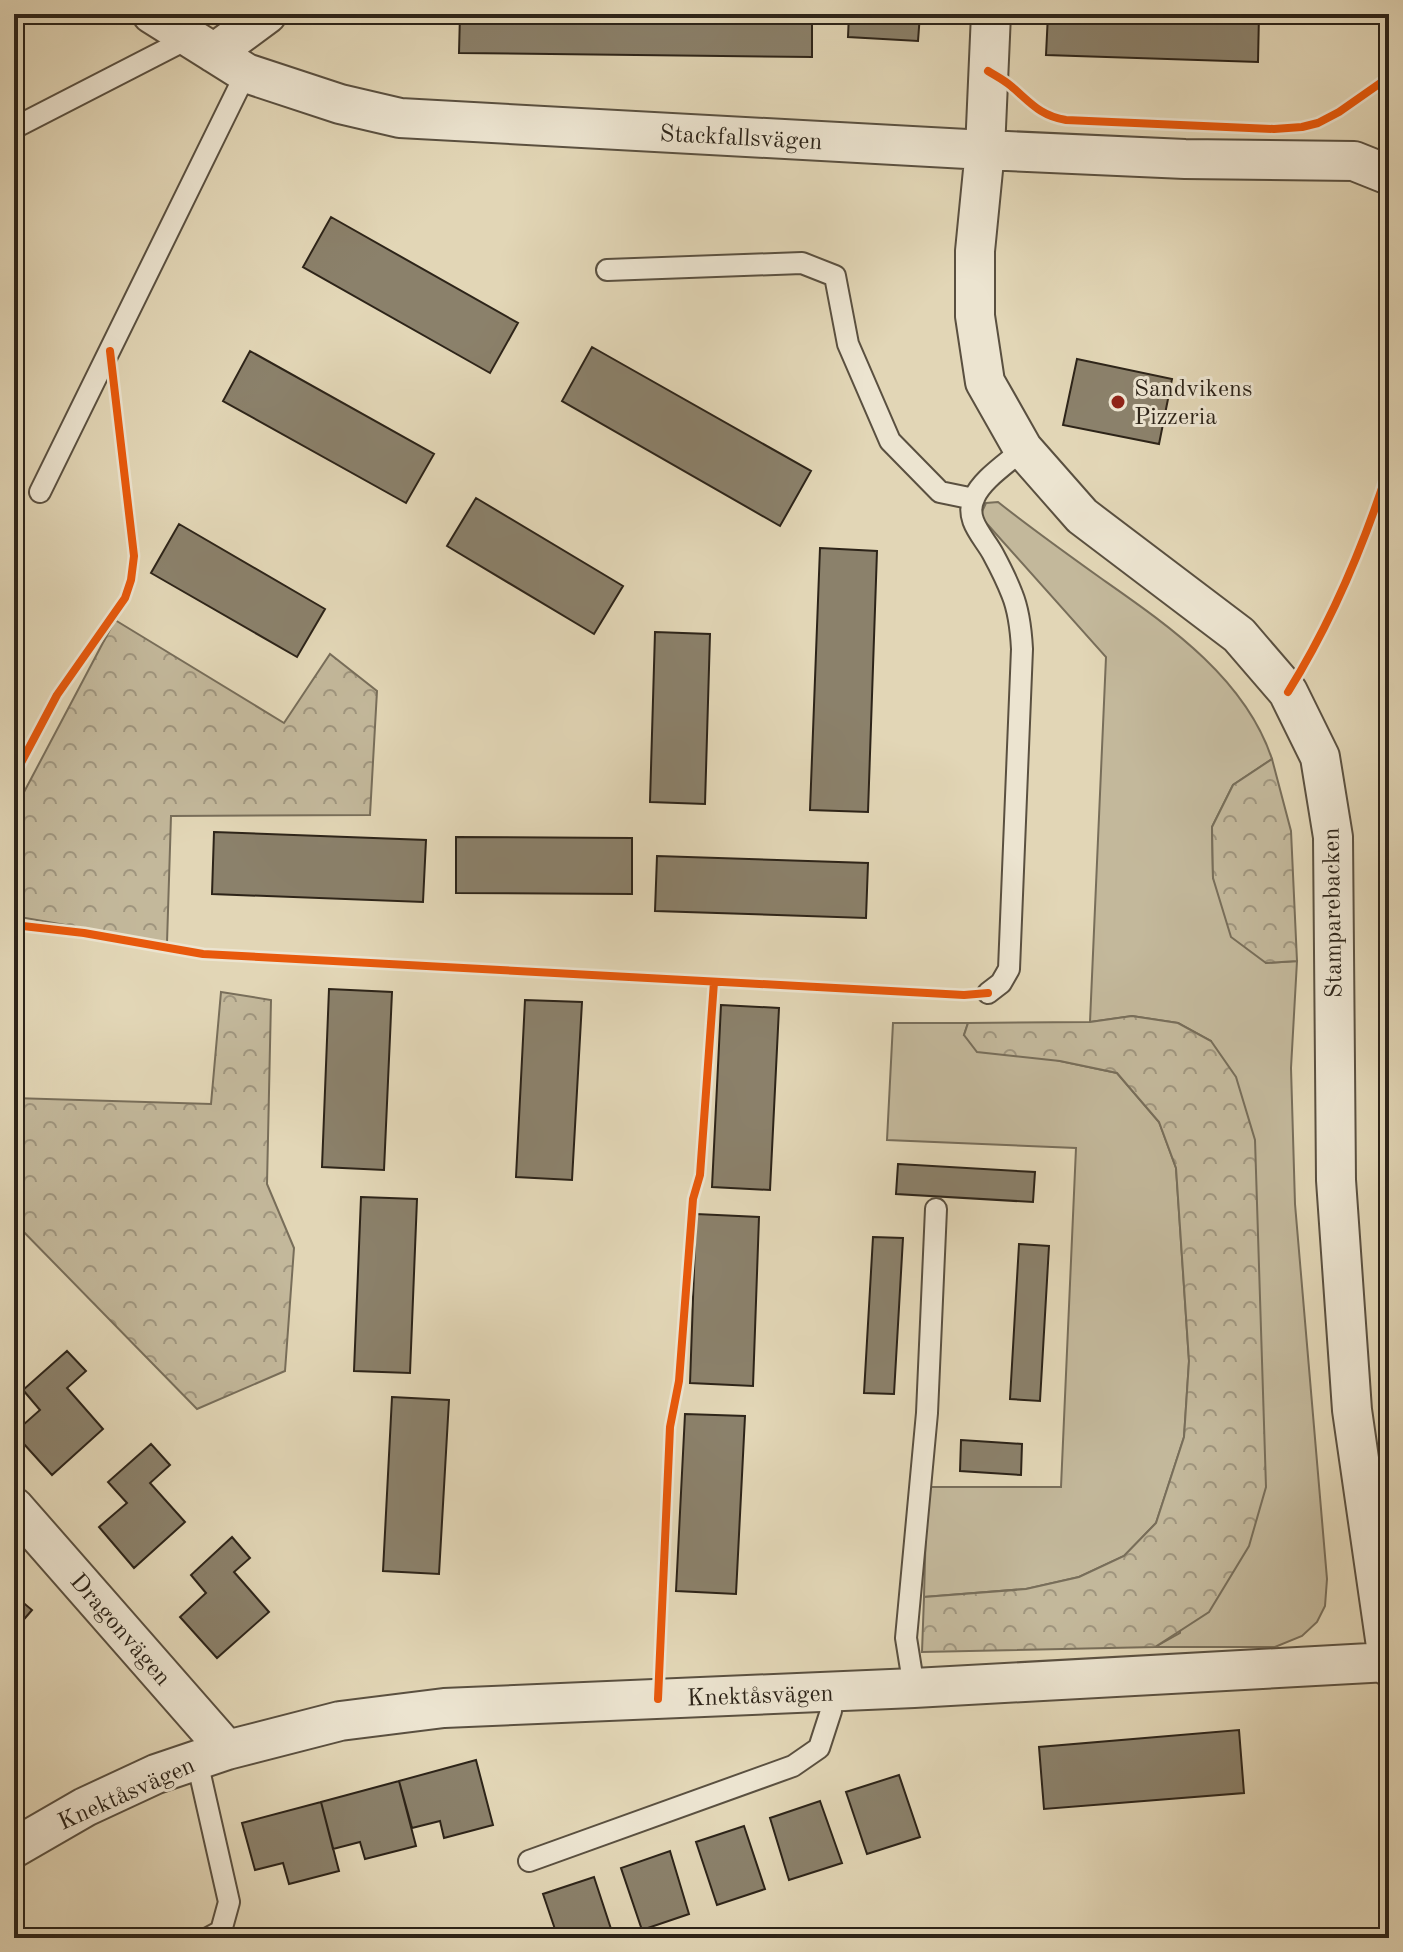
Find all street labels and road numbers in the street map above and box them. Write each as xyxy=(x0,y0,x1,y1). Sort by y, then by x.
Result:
street label: Stackfallsvägen xyxy=(659,123,823,155)
street label: Stamparebacken xyxy=(1321,828,1347,998)
street label: Dragonvägen xyxy=(65,1570,174,1691)
street label: Knektåsvägen xyxy=(686,1682,834,1712)
street label: Knektåsvägen xyxy=(55,1754,199,1836)

